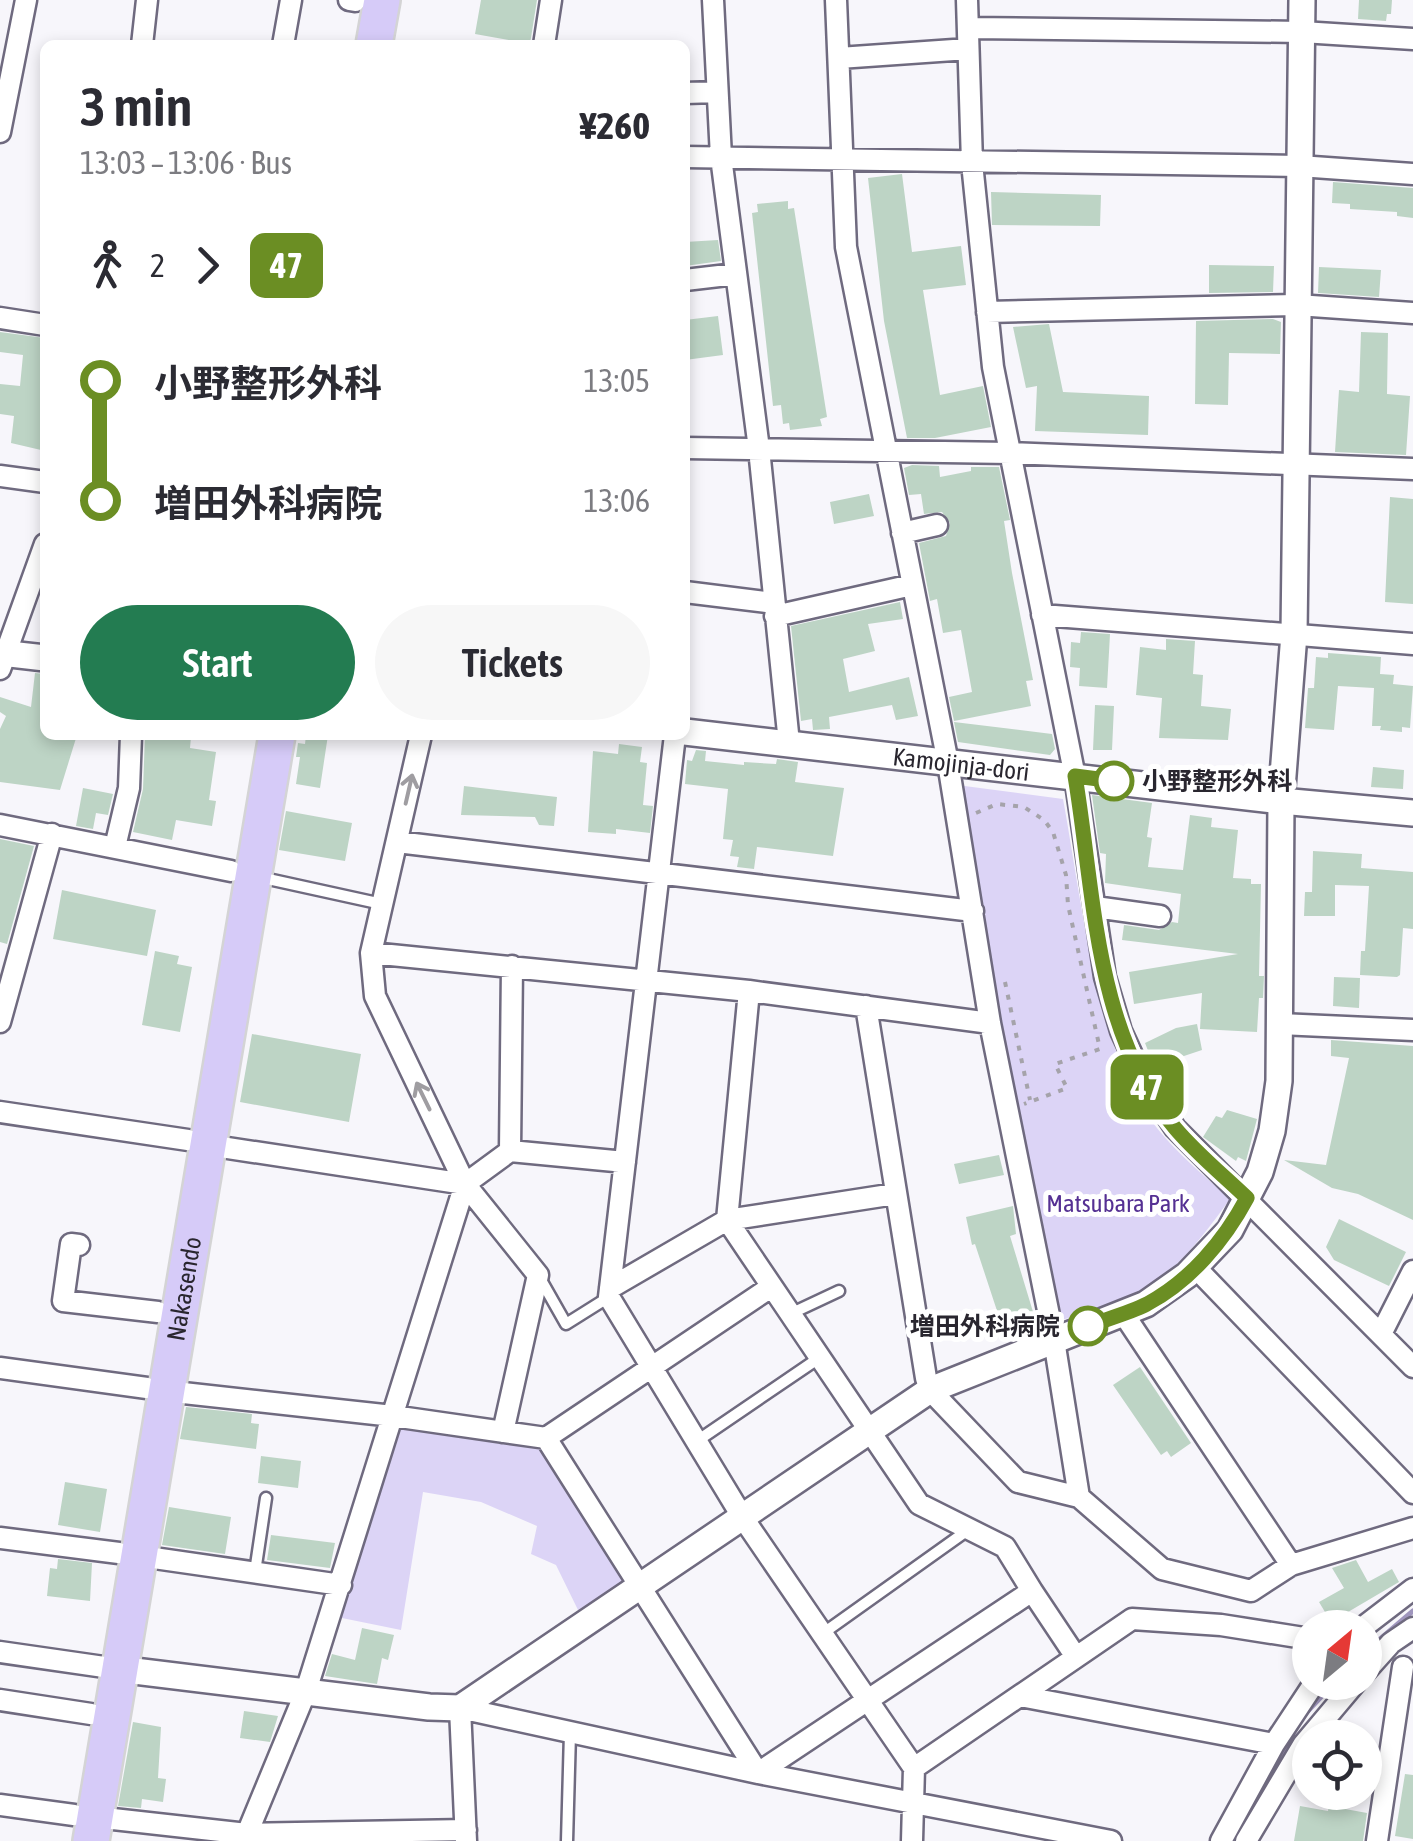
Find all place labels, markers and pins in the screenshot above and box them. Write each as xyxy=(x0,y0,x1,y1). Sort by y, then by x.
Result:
marker: 小野整形外科 xyxy=(1095,762,1133,800)
place label: 小野整形外科 xyxy=(1142,767,1292,795)
marker: 増田外科病院 xyxy=(1069,1307,1107,1345)
place label: 増田外科病院 xyxy=(910,1312,1060,1340)

